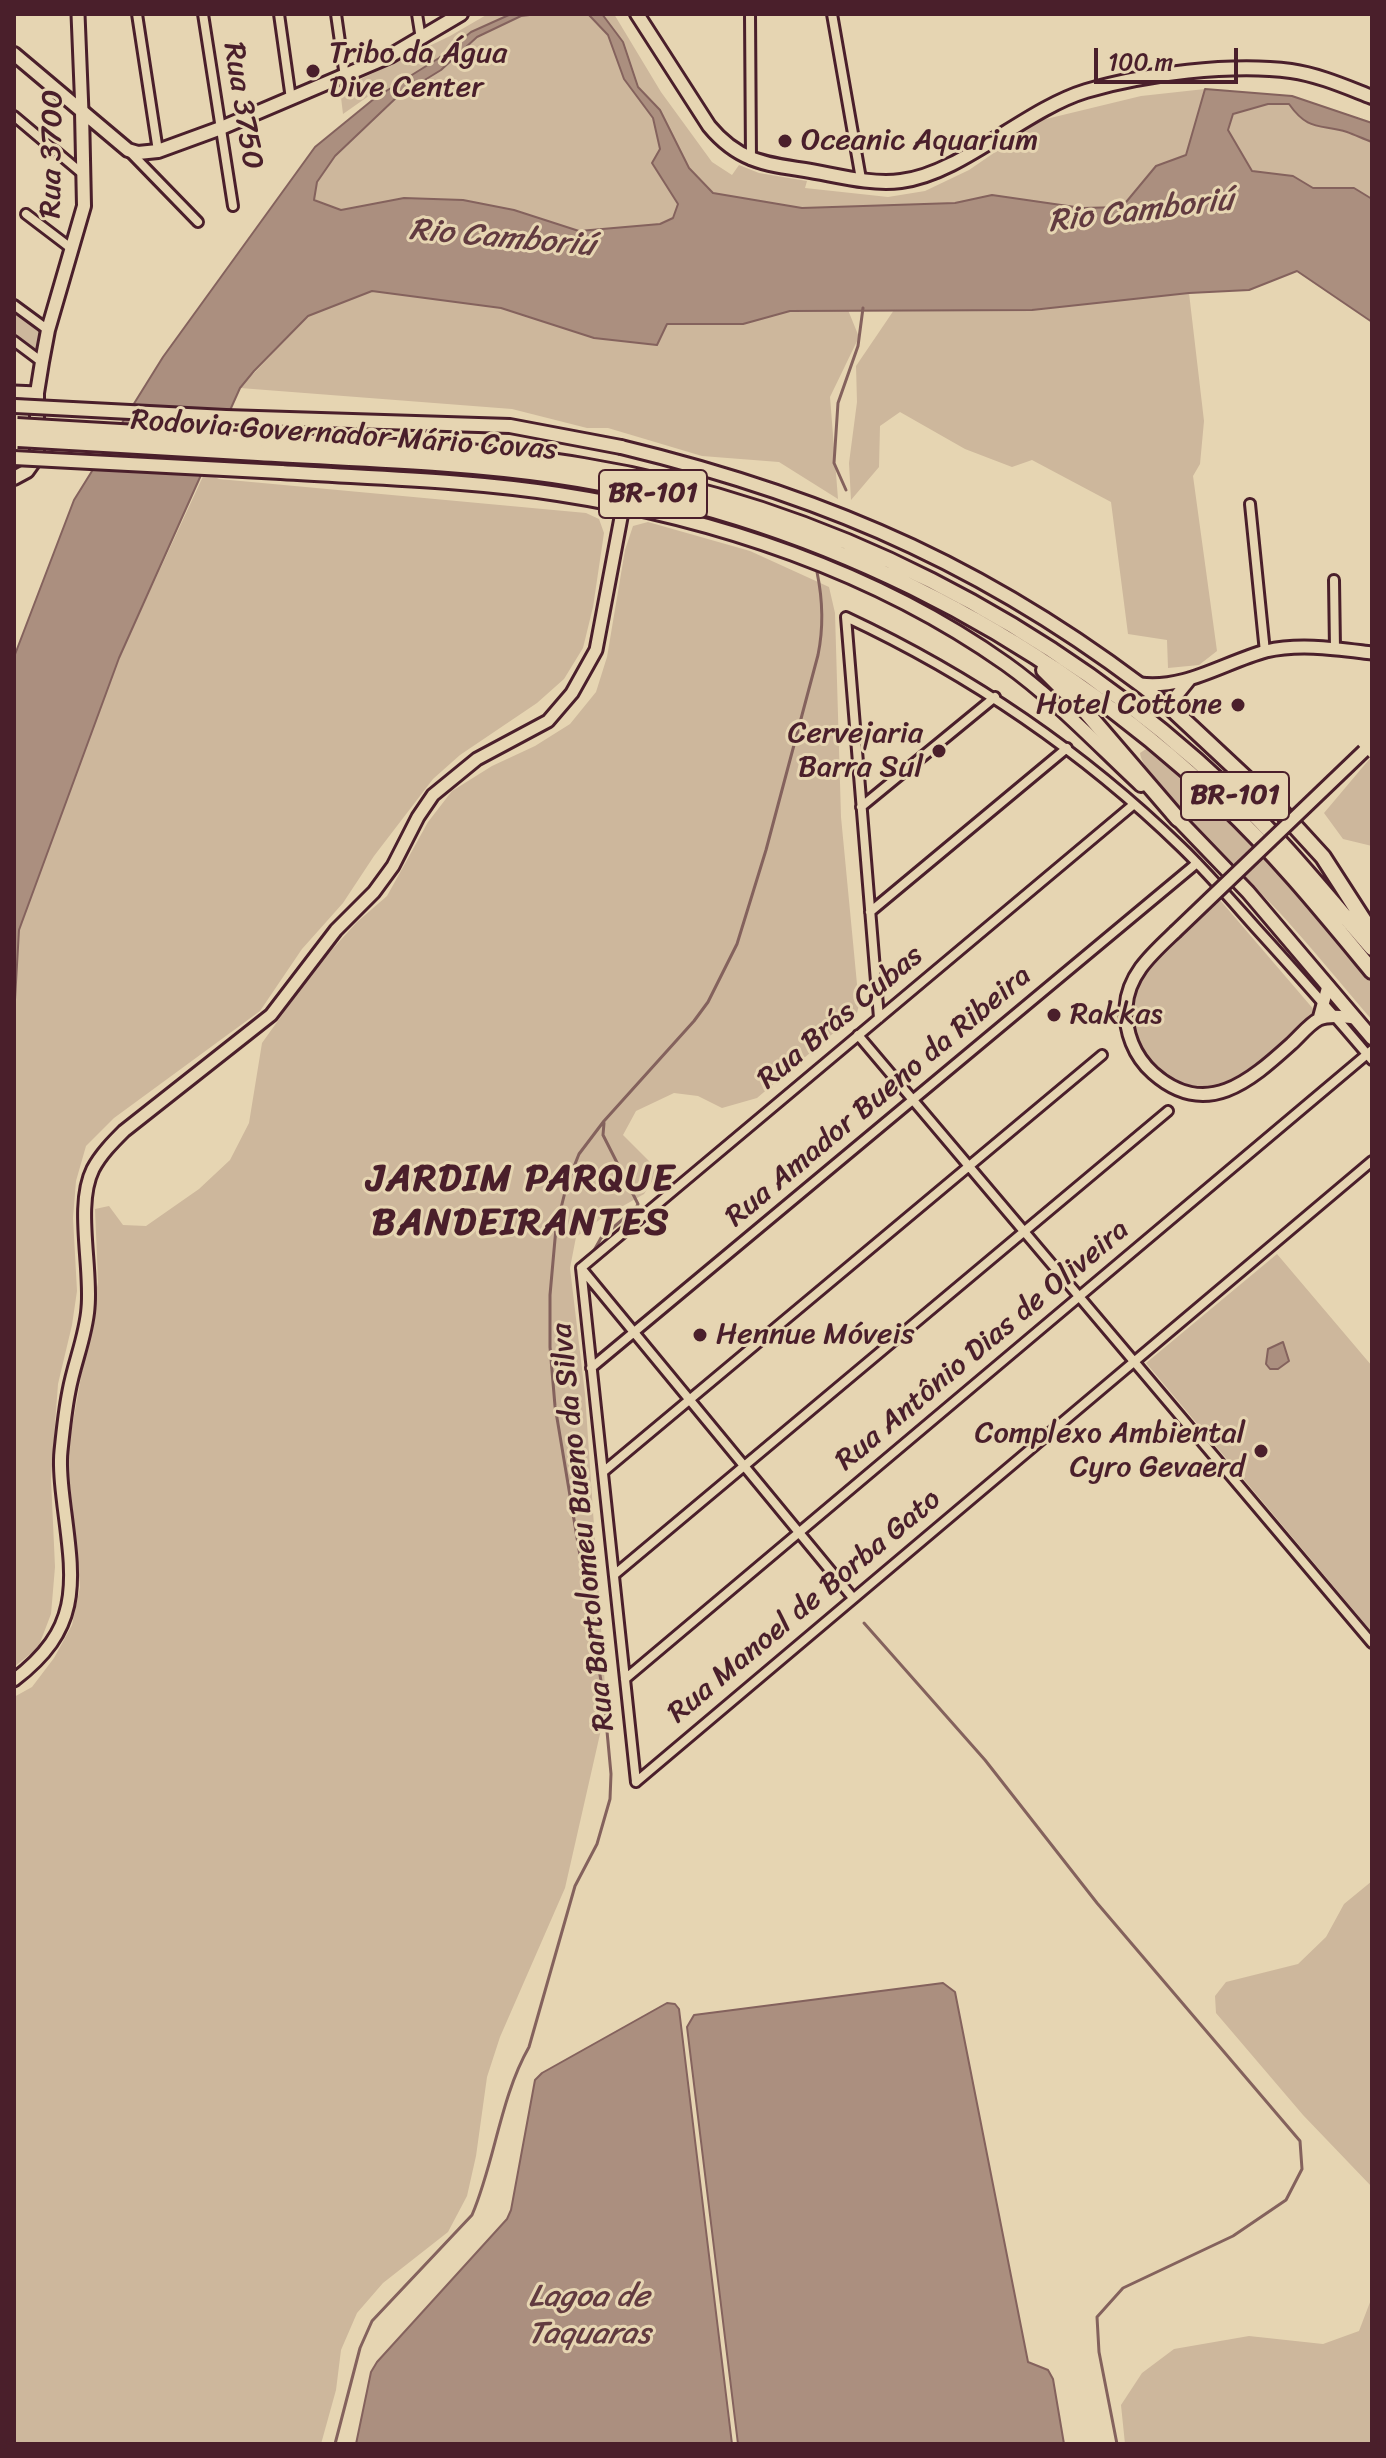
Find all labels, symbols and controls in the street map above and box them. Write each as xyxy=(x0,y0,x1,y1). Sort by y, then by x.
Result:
scale bar xyxy=(1098,32,1242,82)
place label: Tribo da Água Dive Center xyxy=(329,36,507,106)
street label: Rua 3750 xyxy=(214,40,270,172)
text: 100 m xyxy=(1108,41,1173,83)
marker: Tribo da Água Dive Center xyxy=(304,62,322,80)
street label: Rua 3700 xyxy=(34,89,72,219)
place label: Oceanic Aquarium xyxy=(801,123,1038,159)
marker: Oceanic Aquarium xyxy=(776,132,794,150)
water label: Rio Camboriú xyxy=(1046,182,1236,242)
water label: Rio Camboriú xyxy=(408,212,596,266)
street label: Rodovia Governador Mário Covas xyxy=(129,403,559,469)
road number: BR-101 xyxy=(599,470,707,518)
place label: Hotel Cottone xyxy=(1036,687,1222,723)
marker: Hotel Cottone xyxy=(1229,696,1247,714)
place label: Cervejaria Barra Sul xyxy=(788,716,923,786)
marker: Cervejaria Barra Sul xyxy=(930,742,948,760)
road number: BR-101 xyxy=(1181,772,1289,820)
street label: Rua Brás Cubas xyxy=(751,938,931,1098)
street label: Rua Amador Bueno da Ribeira xyxy=(719,959,1039,1235)
place label: Rakkas xyxy=(1070,997,1162,1033)
marker: Rakkas xyxy=(1045,1006,1063,1024)
district label: JARDIM PARQUE BANDEIRANTES xyxy=(368,1157,674,1246)
street label: Rua Antônio Dias de Oliveira xyxy=(829,1213,1137,1479)
place label: Hennue Móveis xyxy=(716,1317,915,1353)
street label: Rua Bartolomeu Bueno da Silva xyxy=(545,1321,623,1733)
marker: Hennue Móveis xyxy=(691,1326,709,1344)
place label: Complexo Ambiental Cyro Gevaerd xyxy=(975,1416,1245,1486)
marker: Complexo Ambiental Cyro Gevaerd xyxy=(1252,1442,1270,1460)
street label: Rua Manoel de Borba Gato xyxy=(661,1482,949,1732)
water label: Lagoa de Taquaras xyxy=(528,2279,650,2354)

